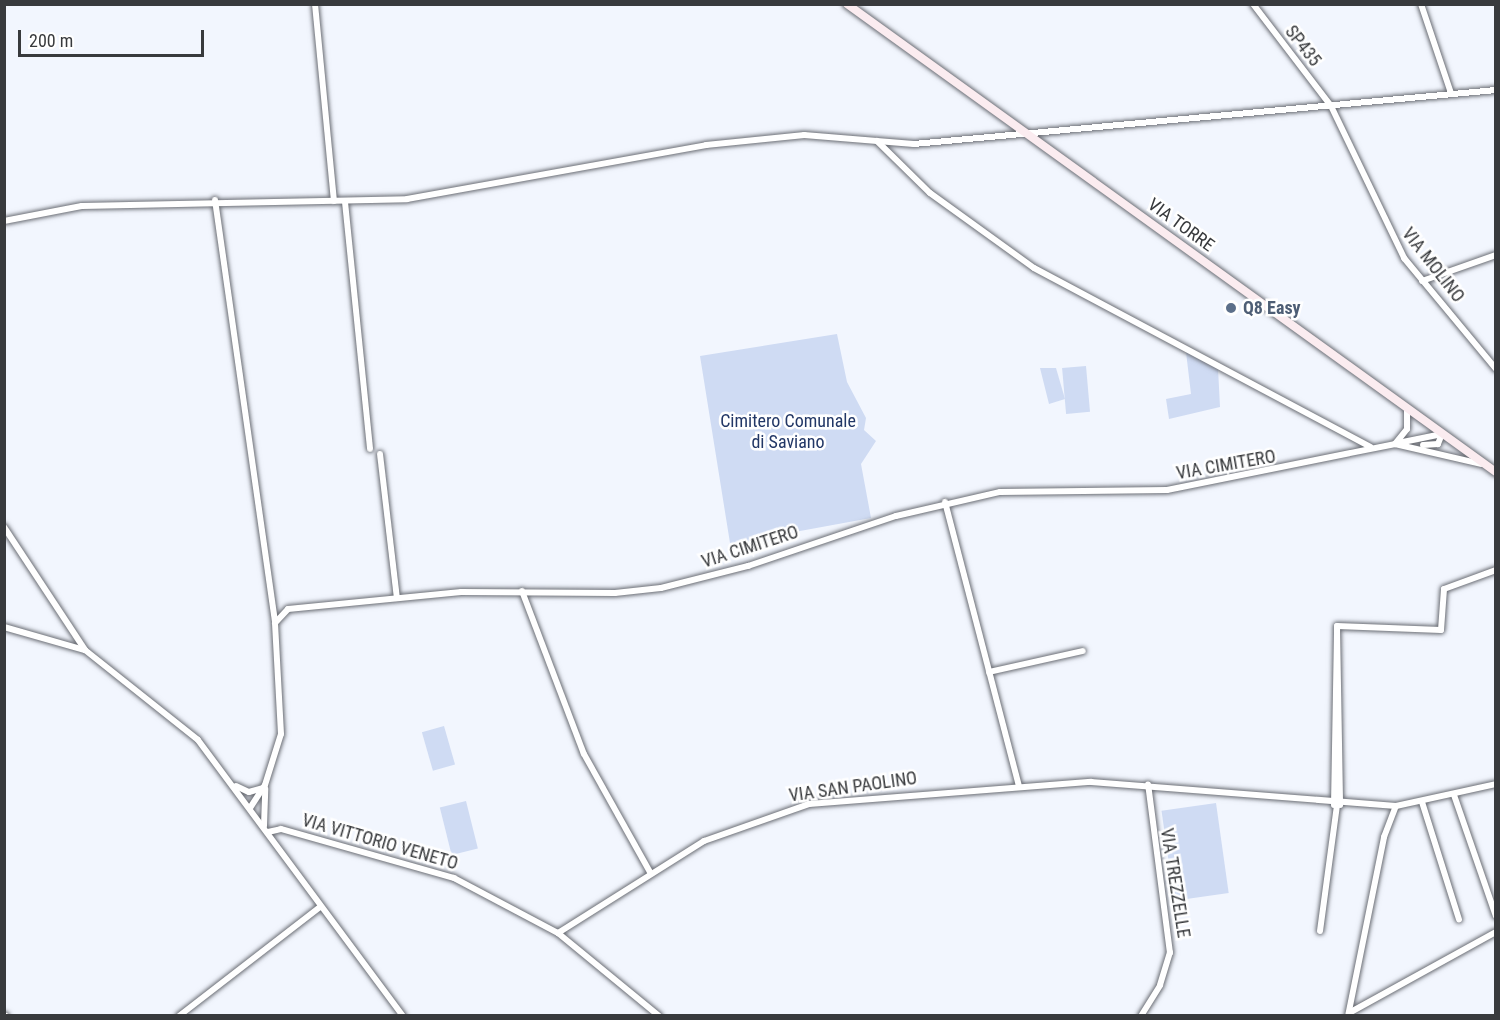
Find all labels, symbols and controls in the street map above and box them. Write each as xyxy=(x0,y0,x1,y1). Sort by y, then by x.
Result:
scale bar xyxy=(21,18,207,56)
street label: SP435 xyxy=(1280,21,1326,71)
text: 200 m xyxy=(29,30,73,51)
street label: VIA TORRE xyxy=(1143,194,1219,256)
street label: VIA MOLINO xyxy=(1397,223,1469,307)
place label: Q8 Easy xyxy=(1243,297,1301,319)
marker: Q8 Easy xyxy=(1224,301,1238,315)
park label: Cimitero Comunale di Saviano xyxy=(720,411,856,454)
street label: VIA CIMITERO xyxy=(1175,446,1277,484)
street label: VIA CIMITERO xyxy=(699,521,801,573)
street label: VIA SAN PAOLINO xyxy=(788,767,918,807)
street label: VIA VITTORIO VENETO xyxy=(299,809,461,875)
street label: VIA TREZZELLE xyxy=(1156,827,1194,939)

